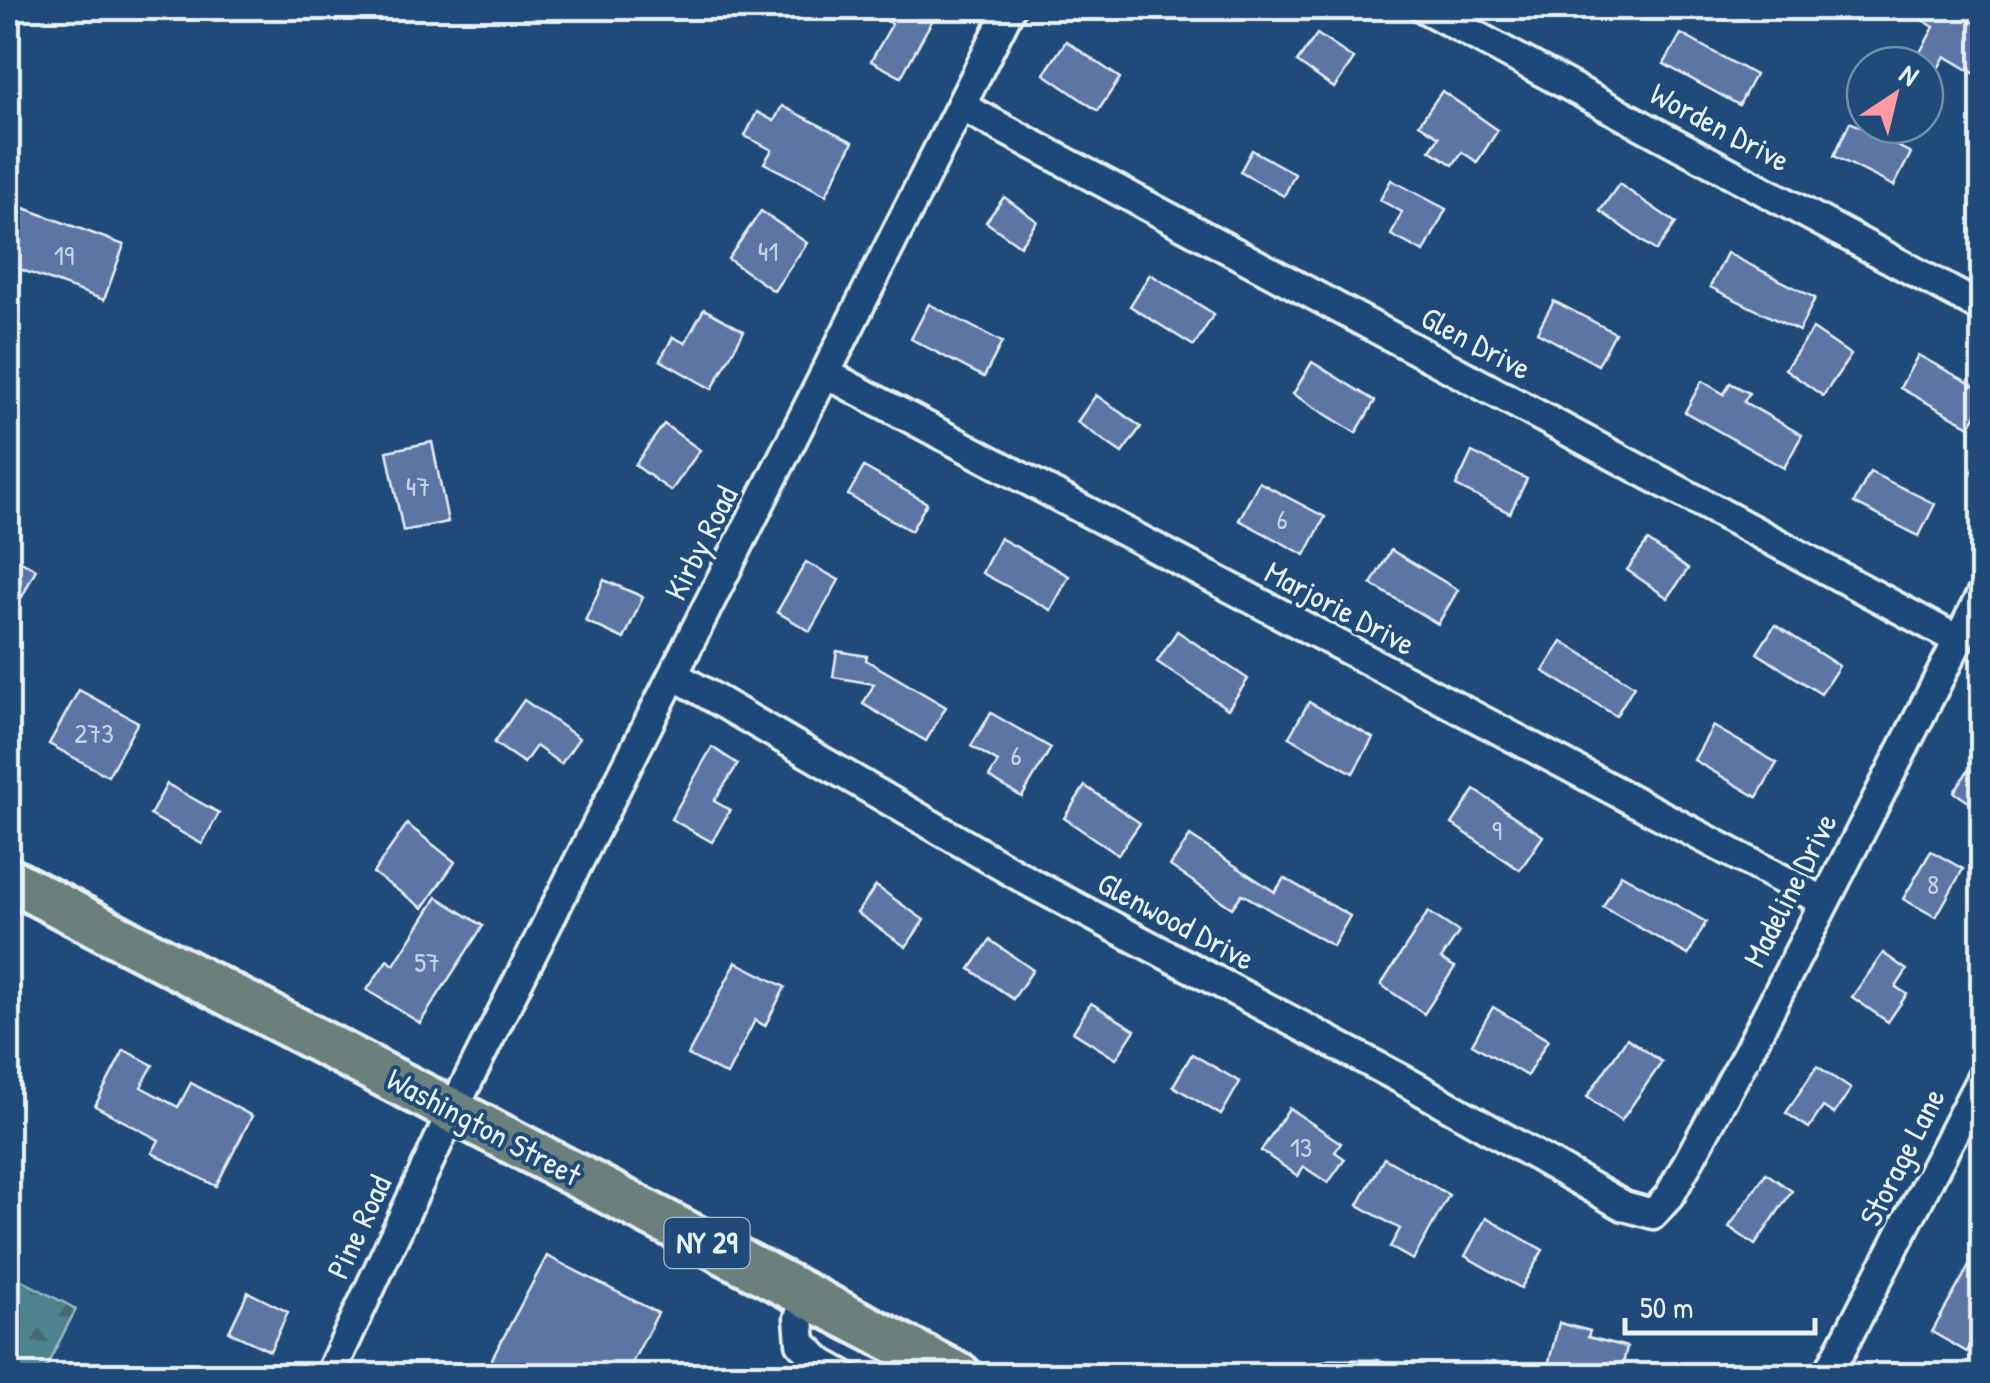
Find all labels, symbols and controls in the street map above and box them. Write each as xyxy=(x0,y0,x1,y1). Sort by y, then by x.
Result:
north arrow xyxy=(1845,45,1945,145)
text: N xyxy=(1892,55,1926,94)
street label: Worden Drive xyxy=(1643,72,1798,181)
house number: 41 xyxy=(758,232,778,270)
house number: 19 xyxy=(54,236,74,274)
street label: Glen Drive xyxy=(1414,296,1539,390)
house number: 47 xyxy=(406,467,430,505)
street label: Kirby Road xyxy=(654,478,748,607)
house number: 6 xyxy=(1276,500,1288,538)
street label: Marjorie Drive xyxy=(1258,550,1423,665)
house number: 273 xyxy=(74,714,114,752)
house number: 6 xyxy=(1010,736,1022,774)
street label: Madeline Drive xyxy=(1732,805,1847,974)
house number: 9 xyxy=(1492,811,1502,849)
street label: Glenwood Drive xyxy=(1090,861,1262,980)
house number: 8 xyxy=(1927,865,1939,903)
house number: 57 xyxy=(414,943,440,981)
street label: Washington Street xyxy=(380,1057,590,1196)
street label: Storage Lane xyxy=(1848,1080,1955,1233)
house number: 13 xyxy=(1290,1128,1312,1166)
street label: Pine Road xyxy=(316,1168,401,1286)
road number: NY 29 xyxy=(664,1218,750,1268)
scale bar xyxy=(1625,1273,1815,1335)
text: 50 m xyxy=(1640,1287,1693,1327)

